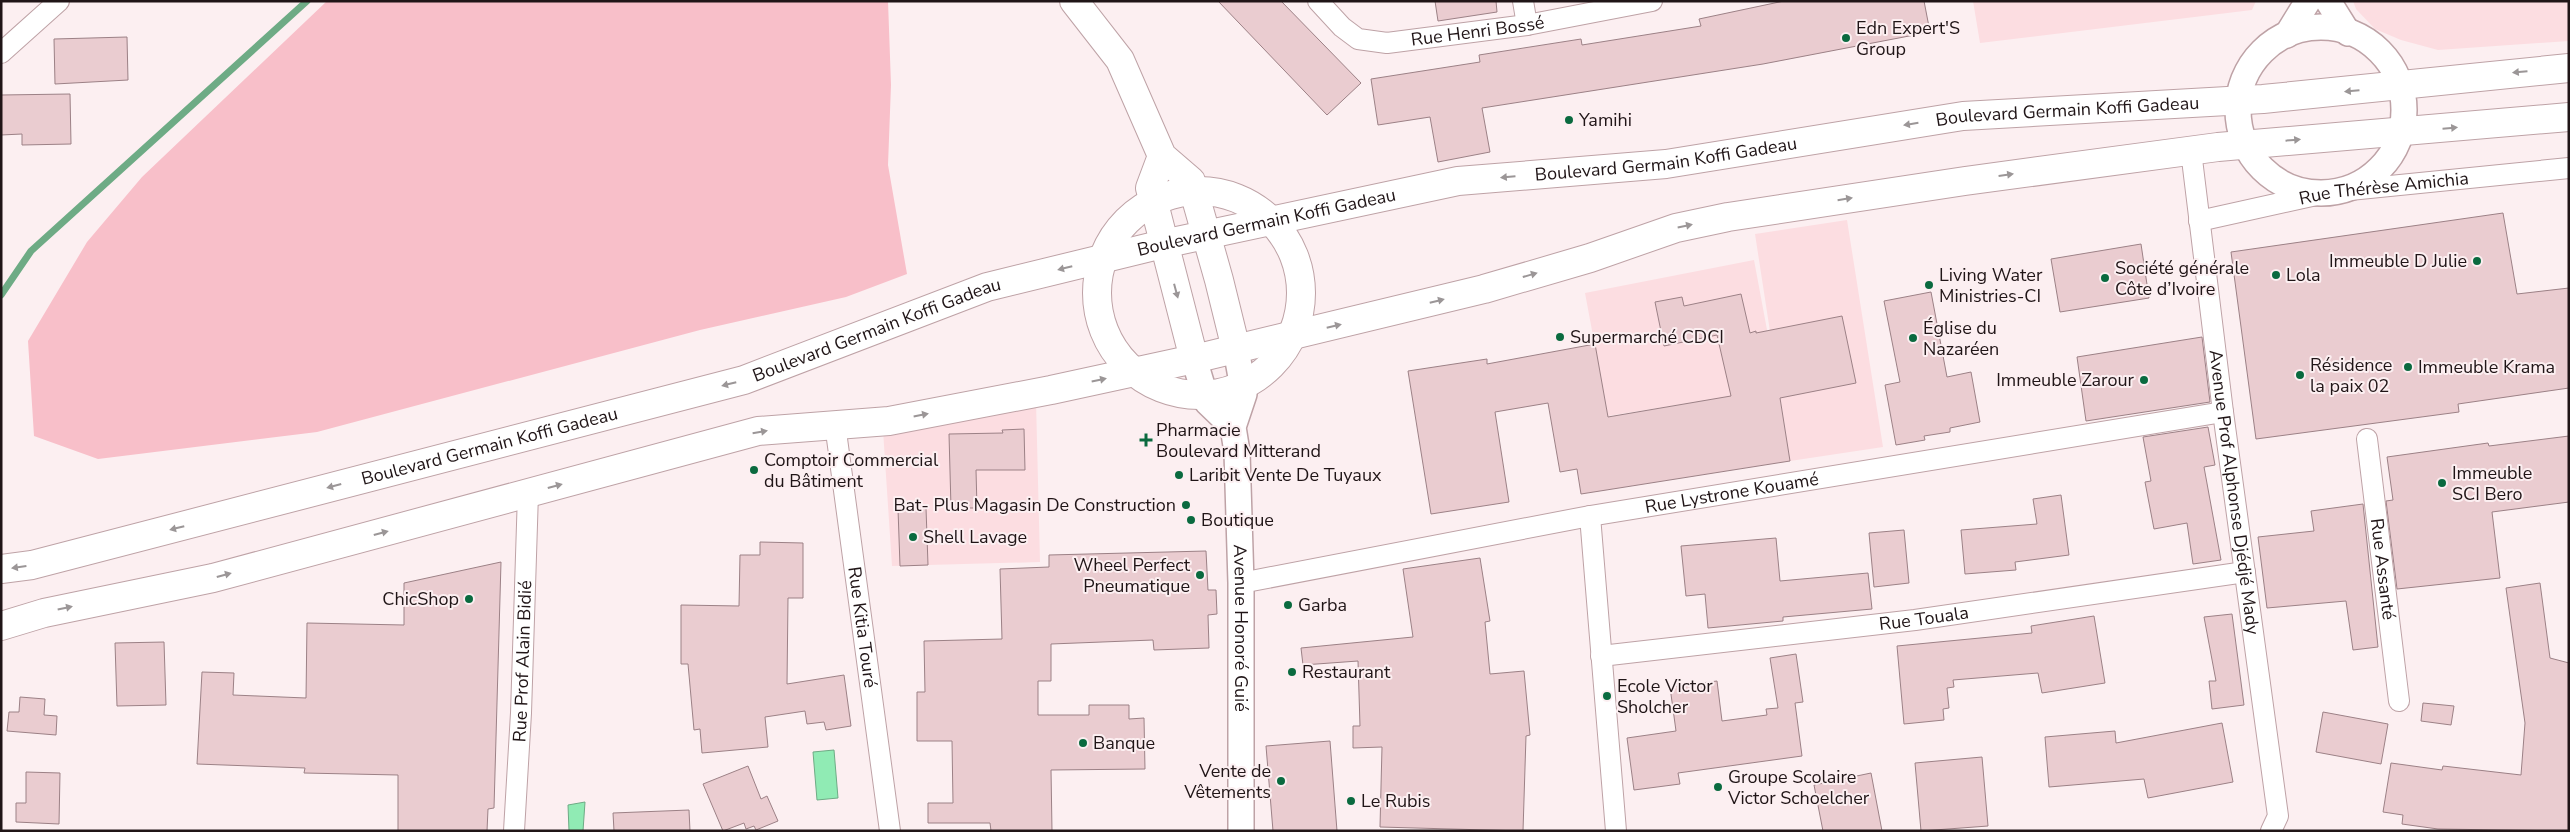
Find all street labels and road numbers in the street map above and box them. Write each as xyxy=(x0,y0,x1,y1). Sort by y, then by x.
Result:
street label: Rue Henri Bossé xyxy=(1409,10,1546,52)
street label: Boulevard Germain Koffi Gadeau xyxy=(1934,91,2200,132)
street label: Boulevard Germain Koffi Gadeau xyxy=(1534,131,1799,187)
street label: Rue Thérèse Amichia xyxy=(2297,166,2470,211)
street label: Boulevard Germain Koffi Gadeau xyxy=(1135,183,1398,262)
street label: Boulevard Germain Koffi Gadeau xyxy=(749,272,1003,388)
street label: Avenue Prof Alphonse Djédjé Mady xyxy=(2203,348,2265,637)
street label: Boulevard Germain Koffi Gadeau xyxy=(359,401,620,491)
street label: Rue Lystrone Kouamé xyxy=(1643,467,1820,519)
street label: Rue Assanté xyxy=(2365,517,2401,621)
street label: Avenue Honoré Guié xyxy=(1228,544,1253,712)
street label: Rue Kitia Touré xyxy=(842,565,883,689)
street label: Rue Prof Alain Bidié xyxy=(507,580,537,743)
street label: Rue Touala xyxy=(1878,600,1970,636)

